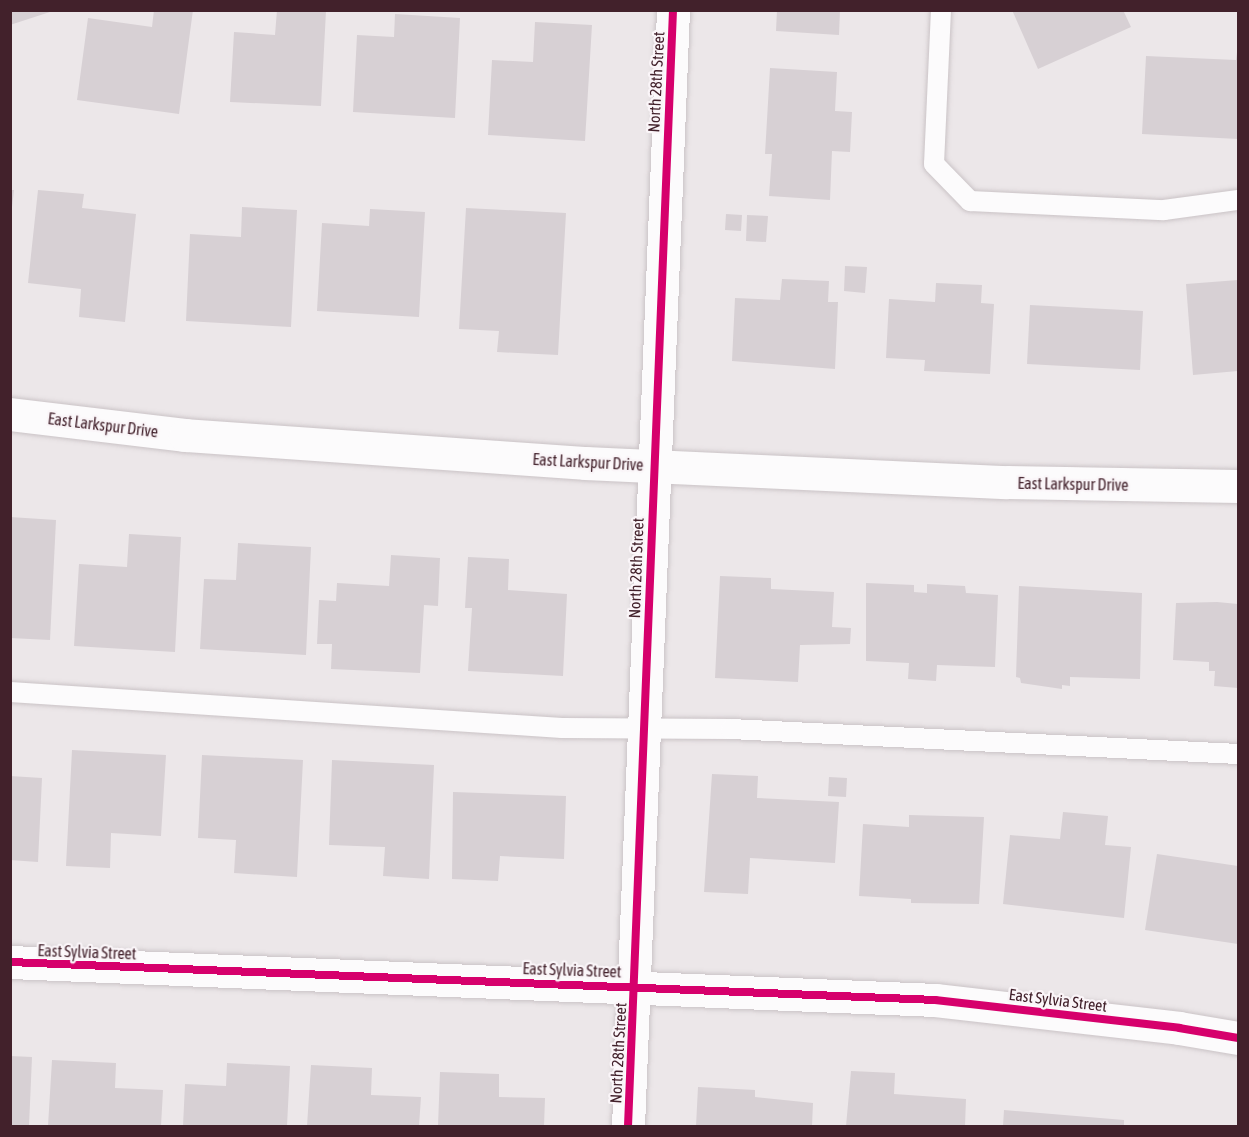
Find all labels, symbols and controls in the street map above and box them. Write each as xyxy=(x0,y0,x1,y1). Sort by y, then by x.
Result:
street label: North 28th Street xyxy=(644,31,668,133)
street label: East Larkspur Drive xyxy=(47,409,159,441)
street label: East Larkspur Drive xyxy=(532,450,644,474)
street label: East Larkspur Drive xyxy=(1017,473,1129,495)
street label: North 28th Street xyxy=(625,517,647,619)
street label: East Sylvia Street xyxy=(37,941,137,963)
street label: East Sylvia Street xyxy=(522,959,622,981)
street label: East Sylvia Street xyxy=(1008,984,1108,1016)
street label: North 28th Street xyxy=(606,1002,630,1104)

